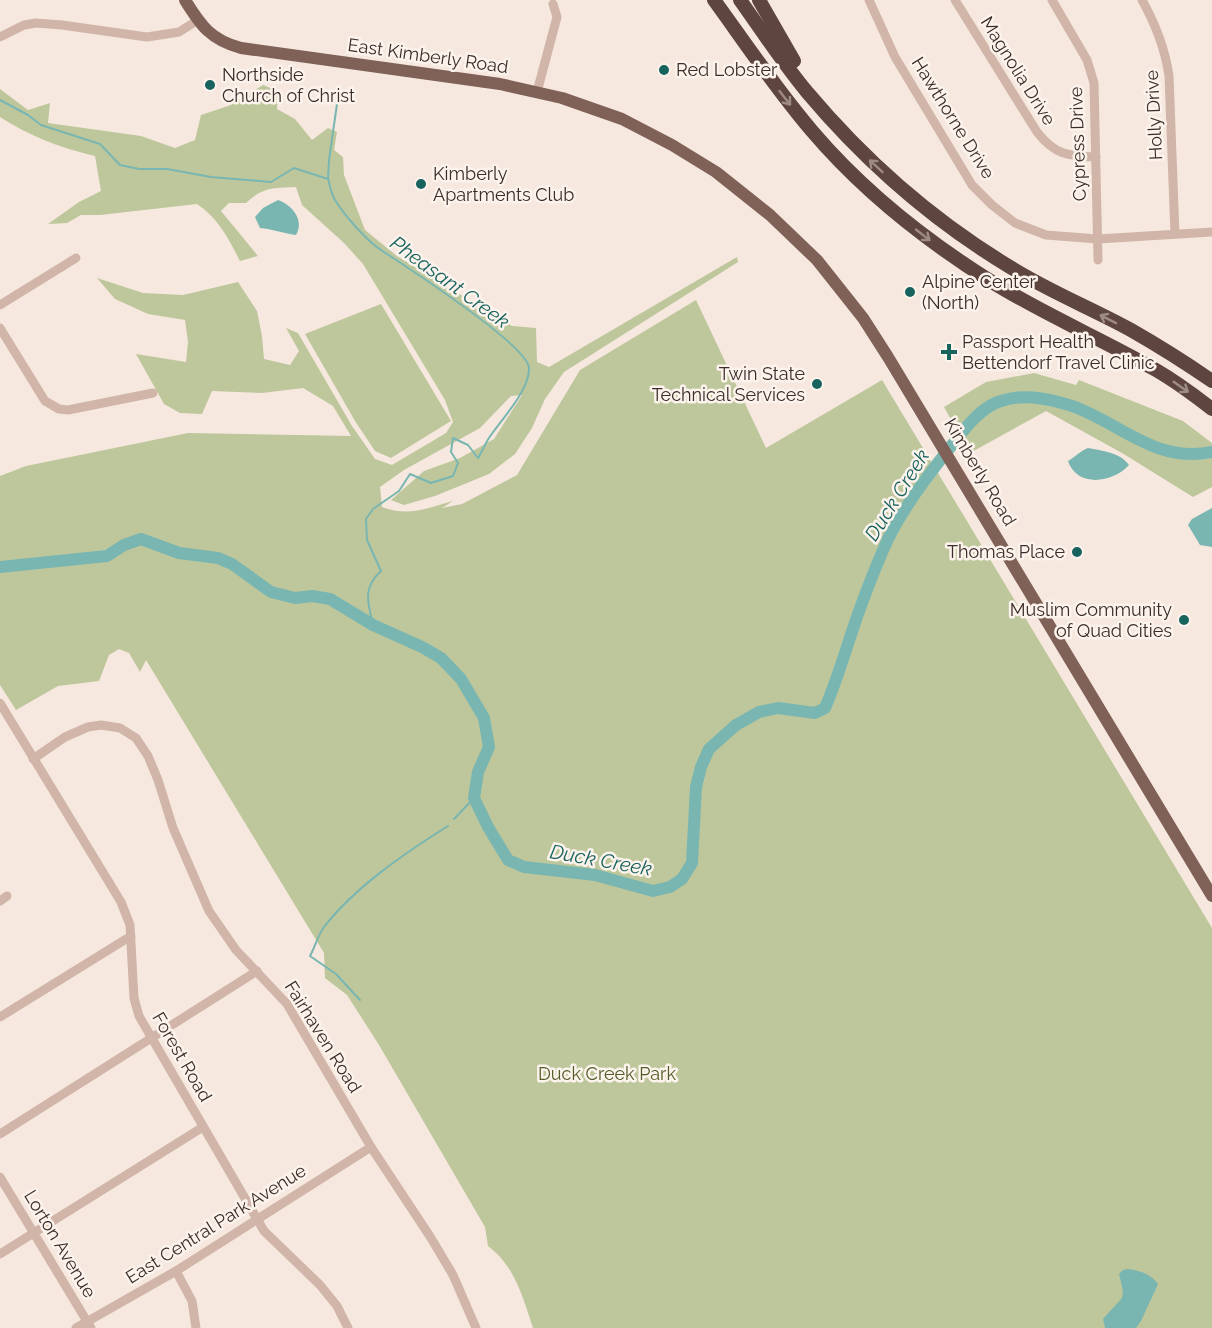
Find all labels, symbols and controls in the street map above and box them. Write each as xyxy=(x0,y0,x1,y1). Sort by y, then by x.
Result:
street label: Magnolia Drive xyxy=(977,13,1060,129)
street label: East Kimberly Road xyxy=(347,34,510,77)
street label: Hawthorne Drive xyxy=(908,53,1000,183)
place label: Red Lobster xyxy=(676,59,778,80)
marker: Red Lobster xyxy=(657,63,671,77)
place label: Northside Church of Christ xyxy=(222,64,355,106)
street label: Holly Drive xyxy=(1141,69,1166,161)
marker: Northside Church of Christ xyxy=(203,78,217,92)
street label: Cypress Drive xyxy=(1065,86,1090,202)
one-way arrow xyxy=(779,90,792,106)
one-way arrow xyxy=(869,159,884,173)
place label: Kimberly Apartments Club xyxy=(433,163,574,205)
marker: Kimberly Apartments Club xyxy=(414,177,428,191)
one-way arrow xyxy=(915,229,931,241)
water label: Pheasant Creek xyxy=(386,231,514,333)
place label: Alpine Center (North) xyxy=(922,271,1036,313)
marker: Alpine Center (North) xyxy=(903,285,917,299)
one-way arrow xyxy=(1099,312,1117,324)
place label: Passport Health Bettendorf Travel Clinic xyxy=(962,331,1155,373)
marker: Passport Health Bettendorf Travel Clinic xyxy=(940,343,958,361)
place label: Twin State Technical Services xyxy=(652,363,805,405)
marker: Twin State Technical Services xyxy=(810,377,824,391)
one-way arrow xyxy=(1173,381,1189,393)
street label: Kimberly Road xyxy=(940,414,1021,529)
water label: Duck Creek xyxy=(859,445,935,545)
place label: Thomas Place xyxy=(947,541,1065,562)
marker: Thomas Place xyxy=(1070,545,1084,559)
place label: Muslim Community of Quad Cities xyxy=(1010,599,1172,641)
marker: Muslim Community of Quad Cities xyxy=(1177,613,1191,627)
water label: Duck Creek xyxy=(548,839,654,881)
street label: Fairhaven Road xyxy=(281,977,366,1096)
street label: Forest Road xyxy=(148,1008,216,1105)
park label: Duck Creek Park xyxy=(538,1063,676,1084)
street label: East Central Park Avenue xyxy=(122,1159,310,1288)
street label: Lorton Avenue xyxy=(20,1186,101,1302)

